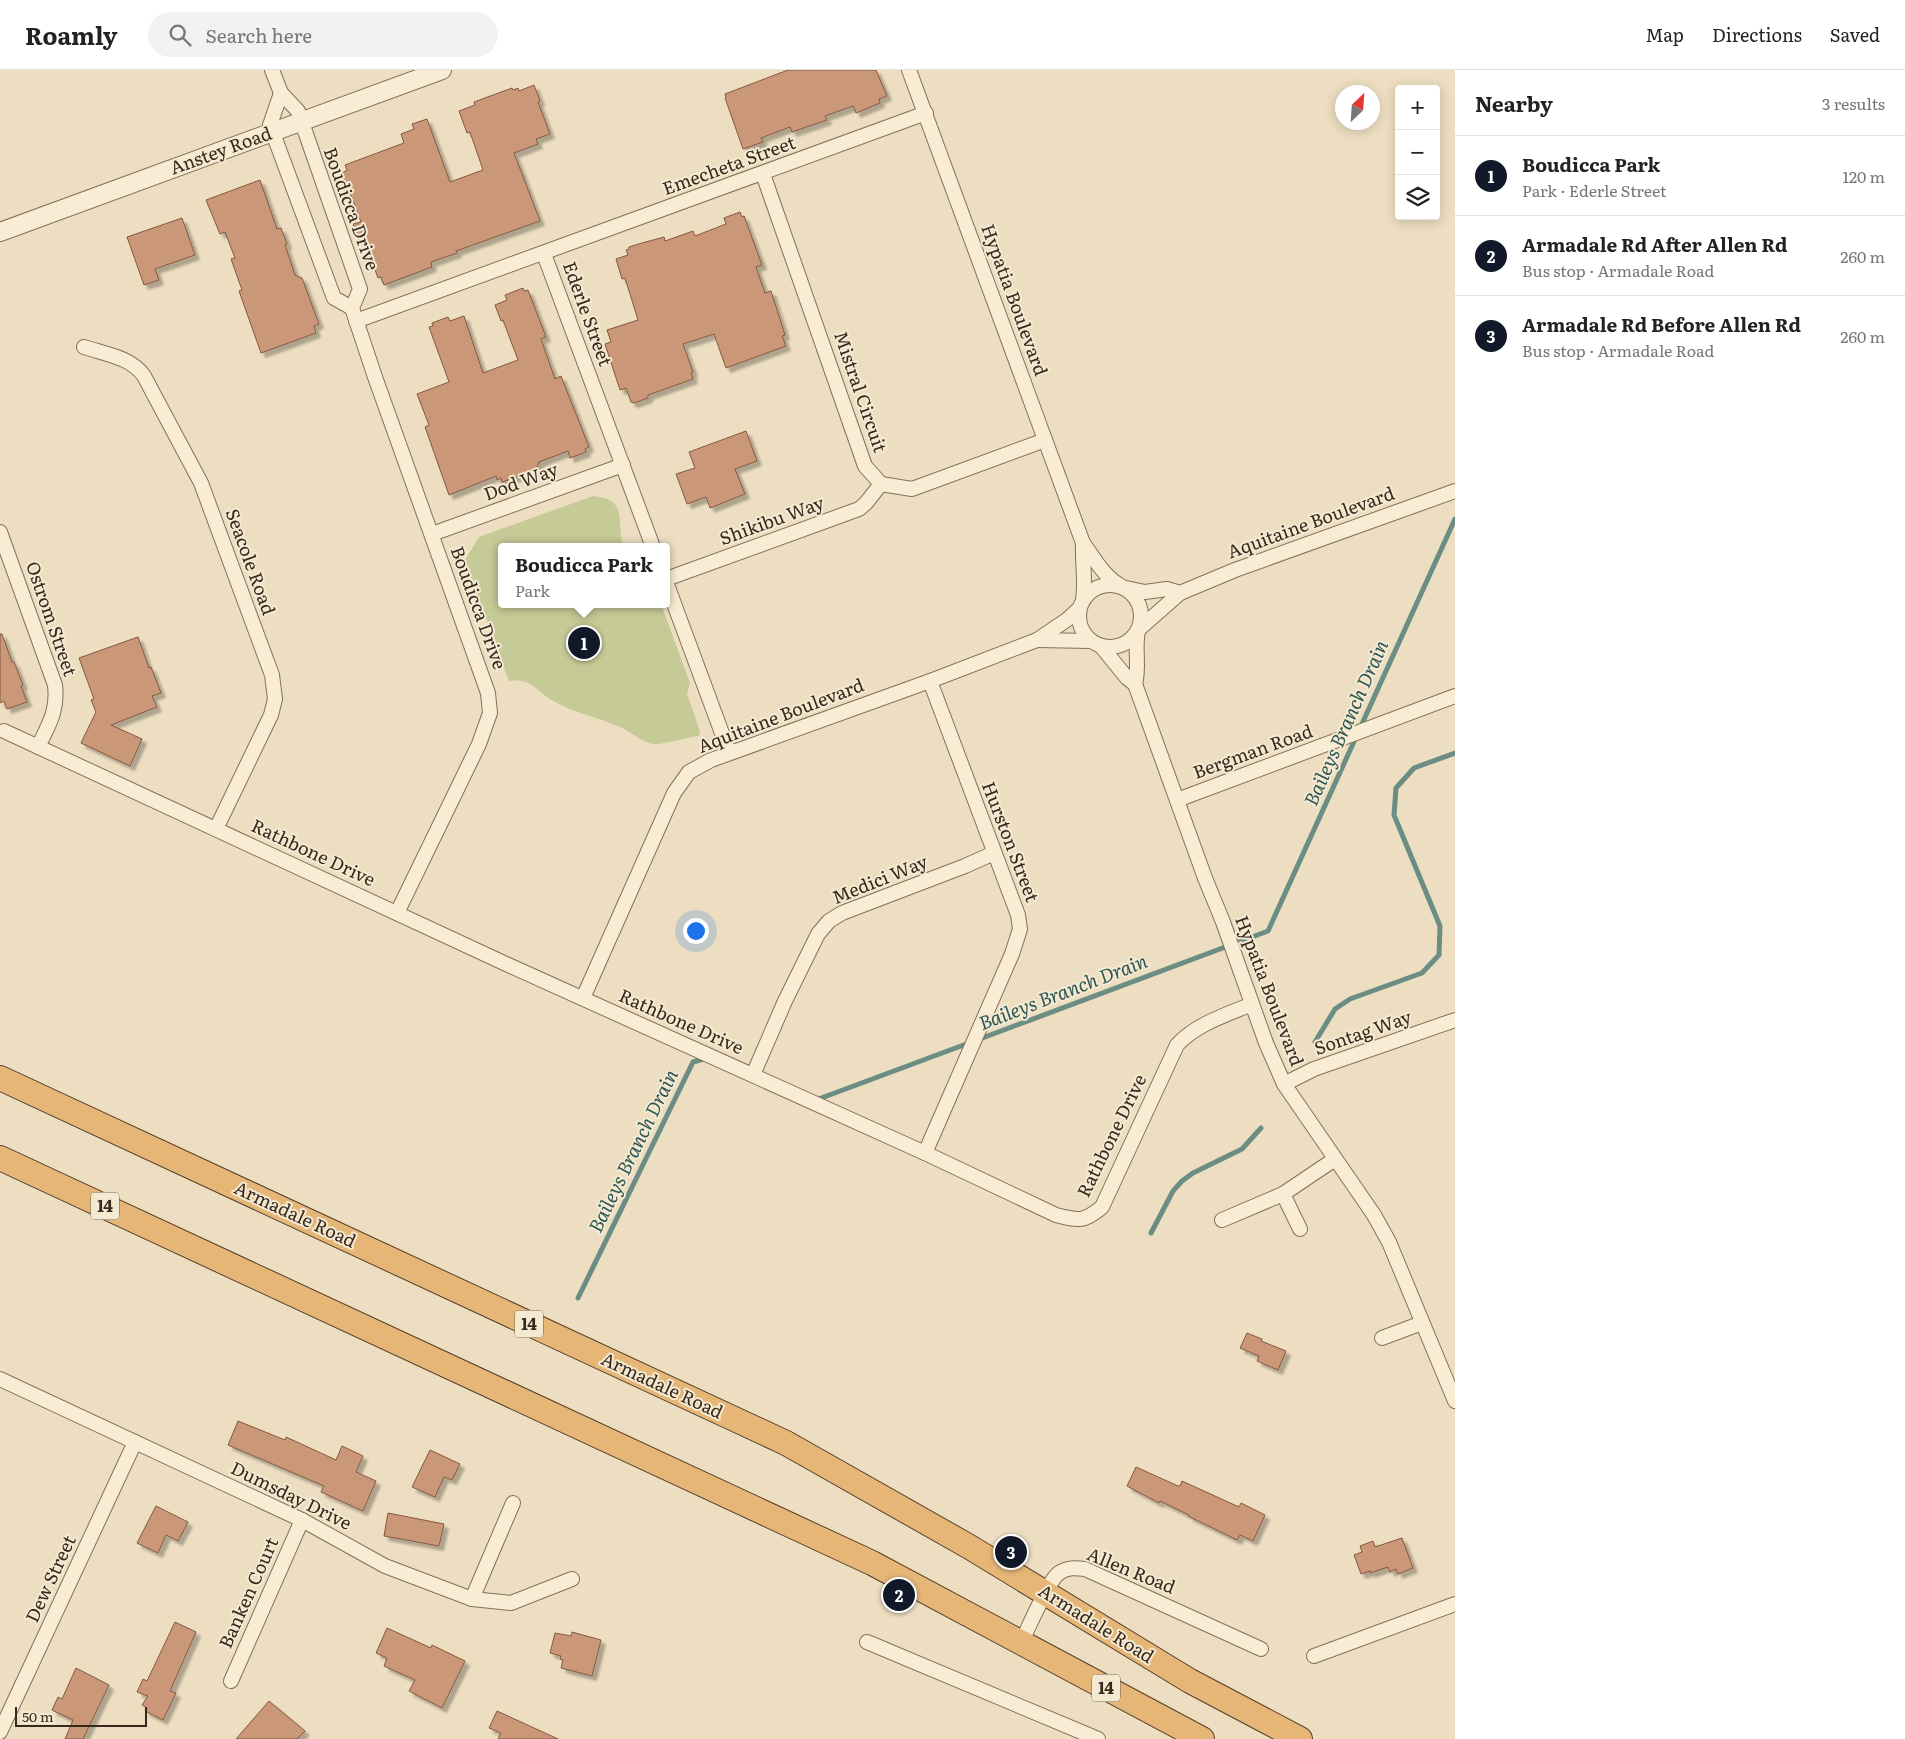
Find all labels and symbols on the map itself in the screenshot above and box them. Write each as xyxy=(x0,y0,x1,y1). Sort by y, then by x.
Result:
north arrow xyxy=(1335,85,1380,130)
street label: Anstey Road xyxy=(166,119,275,180)
street label: Emecheta Street xyxy=(658,128,799,201)
street label: Boudicca Drive xyxy=(318,143,387,274)
street label: Hypatia Boulevard xyxy=(975,220,1055,379)
street label: Ederle Street xyxy=(557,257,620,370)
street label: Mistral Circuit xyxy=(828,327,895,456)
street label: Dod Way xyxy=(480,454,562,507)
street label: Aquitaine Boulevard xyxy=(1223,479,1398,564)
street label: Shikibu Way xyxy=(715,488,828,551)
street label: Seacole Road xyxy=(220,505,283,618)
street label: Boudicca Drive xyxy=(445,542,514,673)
street label: Ostrom Street xyxy=(20,557,85,680)
pin: 1 xyxy=(568,624,600,662)
water label: Baileys Branch Drain xyxy=(1296,635,1394,810)
street label: Aquitaine Boulevard xyxy=(693,670,868,759)
street label: Bergman Road xyxy=(1189,716,1316,785)
street label: Hurston Street xyxy=(976,777,1047,906)
street label: Rathbone Drive xyxy=(247,811,380,892)
street label: Medici Way xyxy=(828,847,932,910)
street label: Hypatia Boulevard xyxy=(1229,911,1312,1070)
your location xyxy=(683,918,709,944)
water label: Baileys Branch Drain xyxy=(974,946,1152,1036)
street label: Rathbone Drive xyxy=(615,981,748,1060)
street label: Sontag Way xyxy=(1310,1002,1415,1061)
water label: Baileys Branch Drain xyxy=(580,1064,684,1237)
street label: Rathbone Drive xyxy=(1069,1069,1152,1201)
street label: Armadale Road xyxy=(230,1174,361,1254)
road number: 14 xyxy=(91,1192,119,1220)
road number: 14 xyxy=(515,1310,543,1338)
street label: Armadale Road xyxy=(597,1345,728,1425)
street label: Dumsday Drive xyxy=(227,1454,357,1536)
street label: Dew Street xyxy=(18,1530,82,1626)
street label: Banken Court xyxy=(211,1532,284,1652)
pin: 3 xyxy=(995,1533,1027,1571)
street label: Allen Road xyxy=(1083,1540,1180,1600)
pin: 2 xyxy=(883,1576,915,1614)
street label: Armadale Road xyxy=(1034,1576,1160,1669)
road number: 14 xyxy=(1092,1675,1120,1702)
scale bar xyxy=(15,1704,148,1727)

